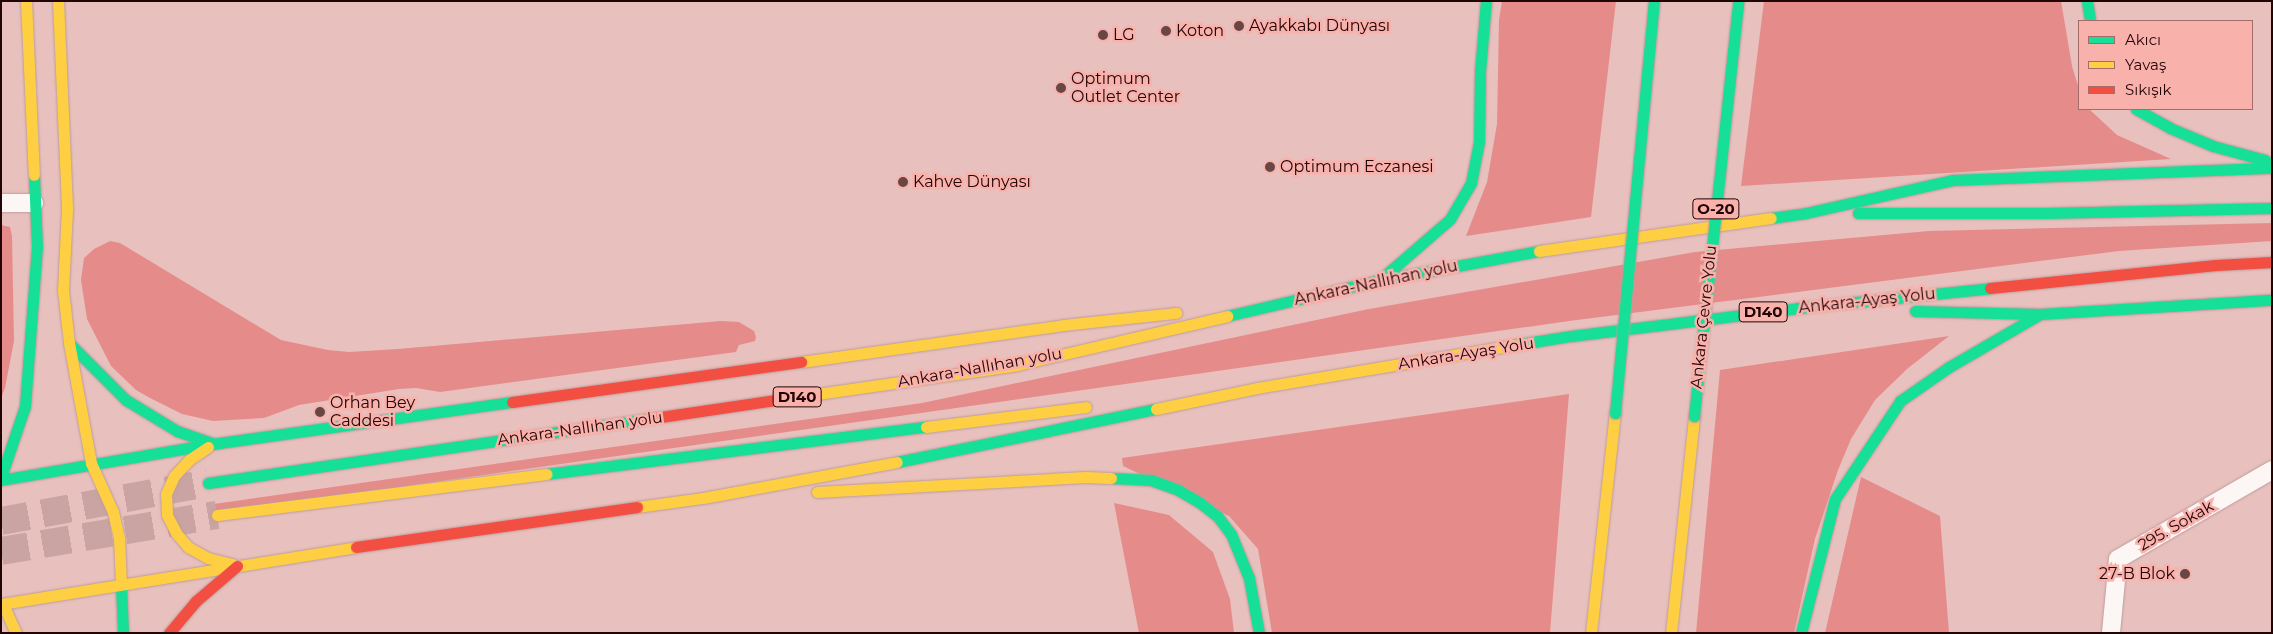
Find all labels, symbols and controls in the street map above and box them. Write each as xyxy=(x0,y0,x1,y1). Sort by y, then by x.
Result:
place label: Ayakkabı Dünyası xyxy=(1249,16,1390,36)
marker: Ayakkabı Dünyası xyxy=(1233,20,1245,32)
legend xyxy=(2078,20,2253,110)
place label: Koton xyxy=(1176,21,1224,41)
place label: LG xyxy=(1113,25,1135,45)
marker: Koton xyxy=(1160,25,1172,37)
marker: LG xyxy=(1097,29,1109,41)
text: Akıcı xyxy=(2125,30,2161,49)
text: Yavaş xyxy=(2125,55,2166,74)
place label: Optimum Outlet Center xyxy=(1071,69,1180,107)
text: Sıkışık xyxy=(2125,80,2171,99)
marker: Optimum Outlet Center xyxy=(1055,82,1067,94)
place label: Optimum Eczanesi xyxy=(1280,157,1434,177)
marker: Optimum Eczanesi xyxy=(1264,161,1276,173)
place label: Kahve Dünyası xyxy=(913,172,1031,192)
marker: Kahve Dünyası xyxy=(897,176,909,188)
road number: O-20 xyxy=(1692,196,1740,222)
street label: Ankara Çevre Yolu xyxy=(1687,244,1721,390)
street label: Ankara-Nallıhan yolu xyxy=(1293,256,1459,310)
street label: Ankara-Ayaş Yolu xyxy=(1798,284,1936,318)
road number: D140 xyxy=(1738,300,1788,324)
street label: Ankara-Ayaş Yolu xyxy=(1397,334,1535,374)
street label: Ankara-Nallıhan yolu xyxy=(896,344,1064,392)
road number: D140 xyxy=(772,384,822,410)
place label: Orhan Bey Caddesi xyxy=(330,393,415,431)
marker: Orhan Bey Caddesi xyxy=(314,406,326,418)
street label: Ankara-Nallıhan yolu xyxy=(496,408,664,450)
street label: 295. Sokak xyxy=(2135,497,2217,555)
place label: 27-B Blok xyxy=(2099,564,2175,584)
marker: 27-B Blok xyxy=(2179,568,2191,580)

